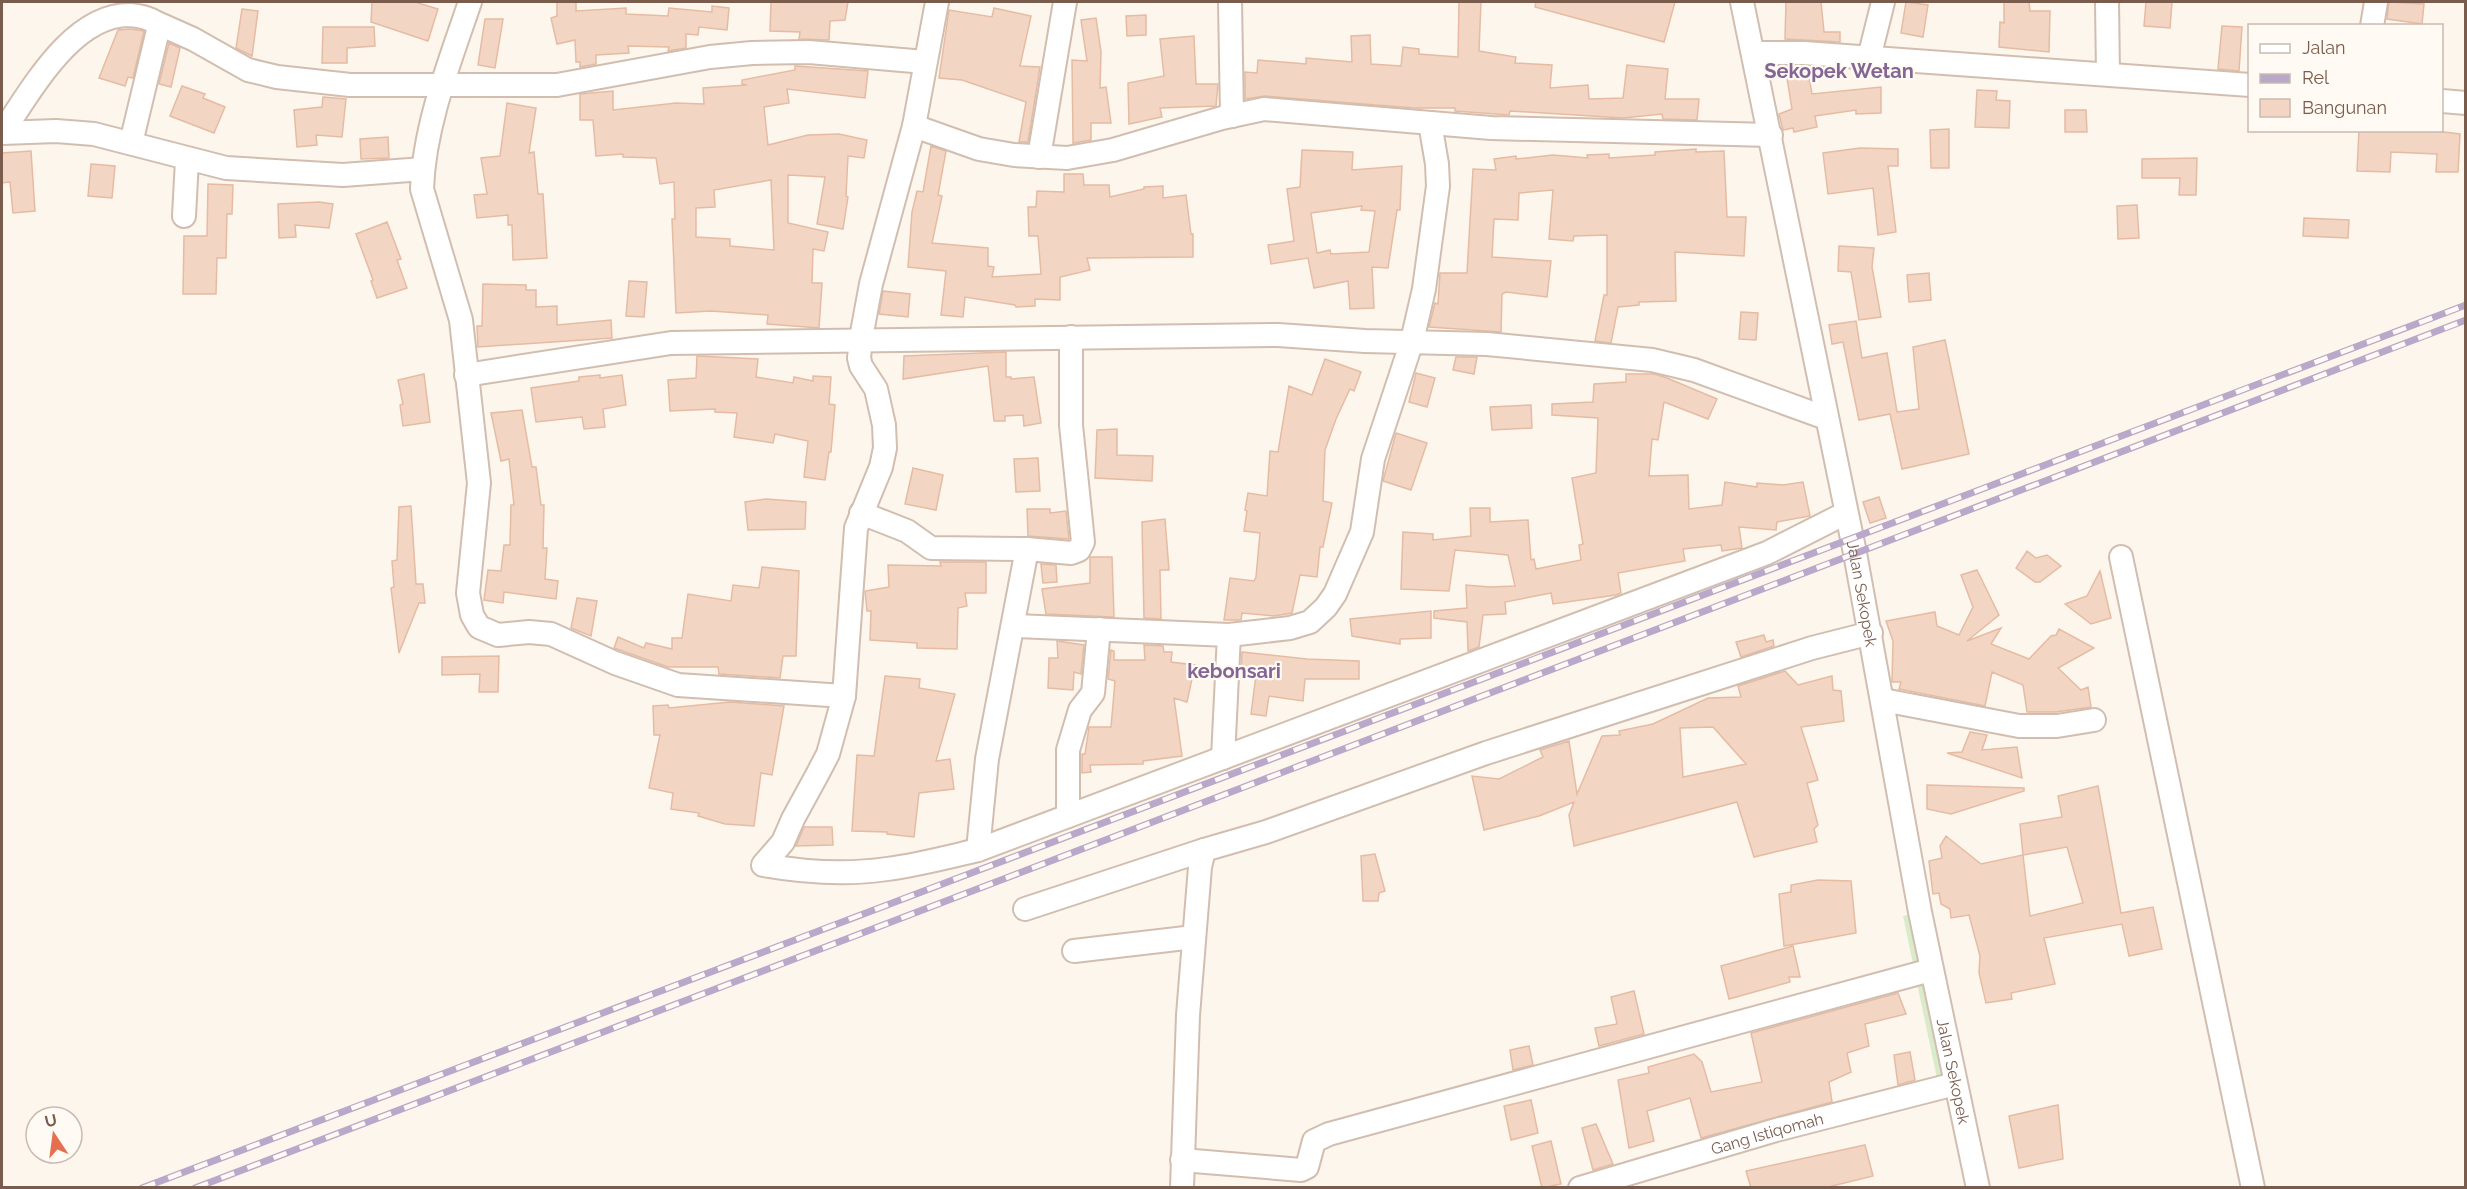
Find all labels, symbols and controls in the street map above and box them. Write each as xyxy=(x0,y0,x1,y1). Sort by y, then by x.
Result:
legend xyxy=(2248,24,2443,132)
text: Jalan xyxy=(2302,37,2346,58)
district label: Sekopek Wetan xyxy=(1764,59,1914,83)
text: Rel xyxy=(2302,67,2329,88)
text: Bangunan xyxy=(2302,97,2387,118)
street label: Jalan Sekopek xyxy=(1843,539,1881,649)
district label: kebonsari xyxy=(1187,659,1281,683)
street label: Jalan Sekopek xyxy=(1933,1017,1973,1126)
north arrow xyxy=(24,1105,84,1165)
street label: Gang Istiqomah xyxy=(1709,1109,1826,1159)
text: U xyxy=(43,1110,59,1131)

